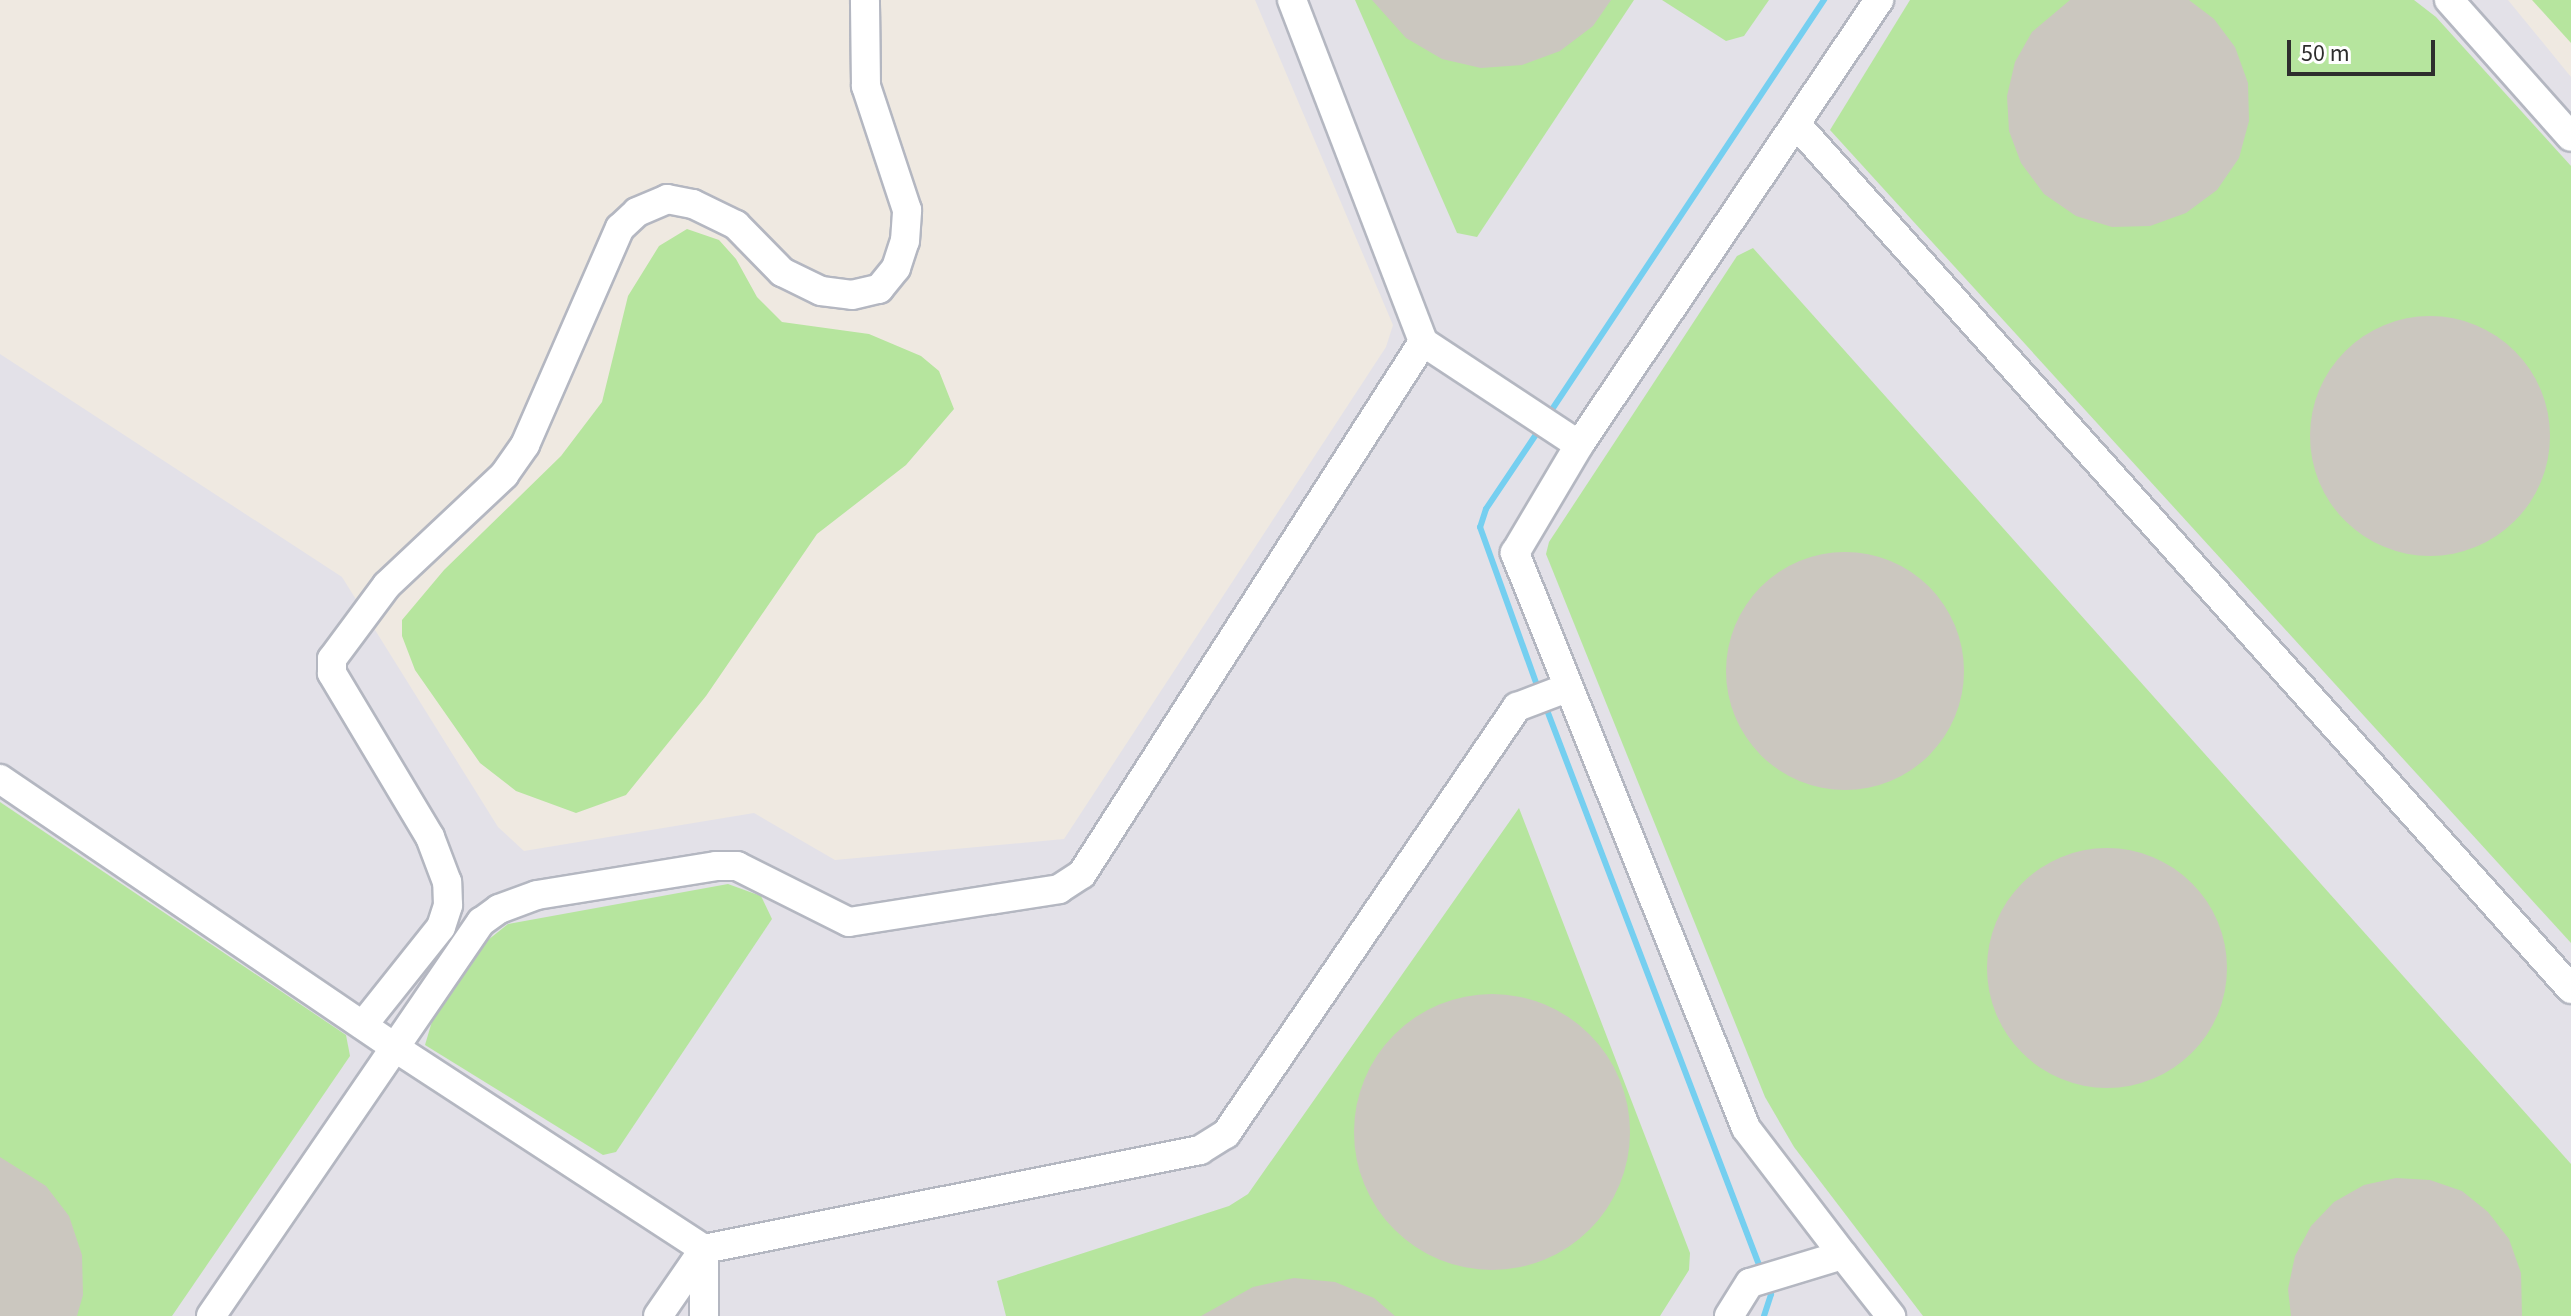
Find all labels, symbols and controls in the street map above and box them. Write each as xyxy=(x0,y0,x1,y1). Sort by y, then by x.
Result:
scale bar xyxy=(2291,24,2439,74)
text: 50 m xyxy=(2301,36,2350,71)

